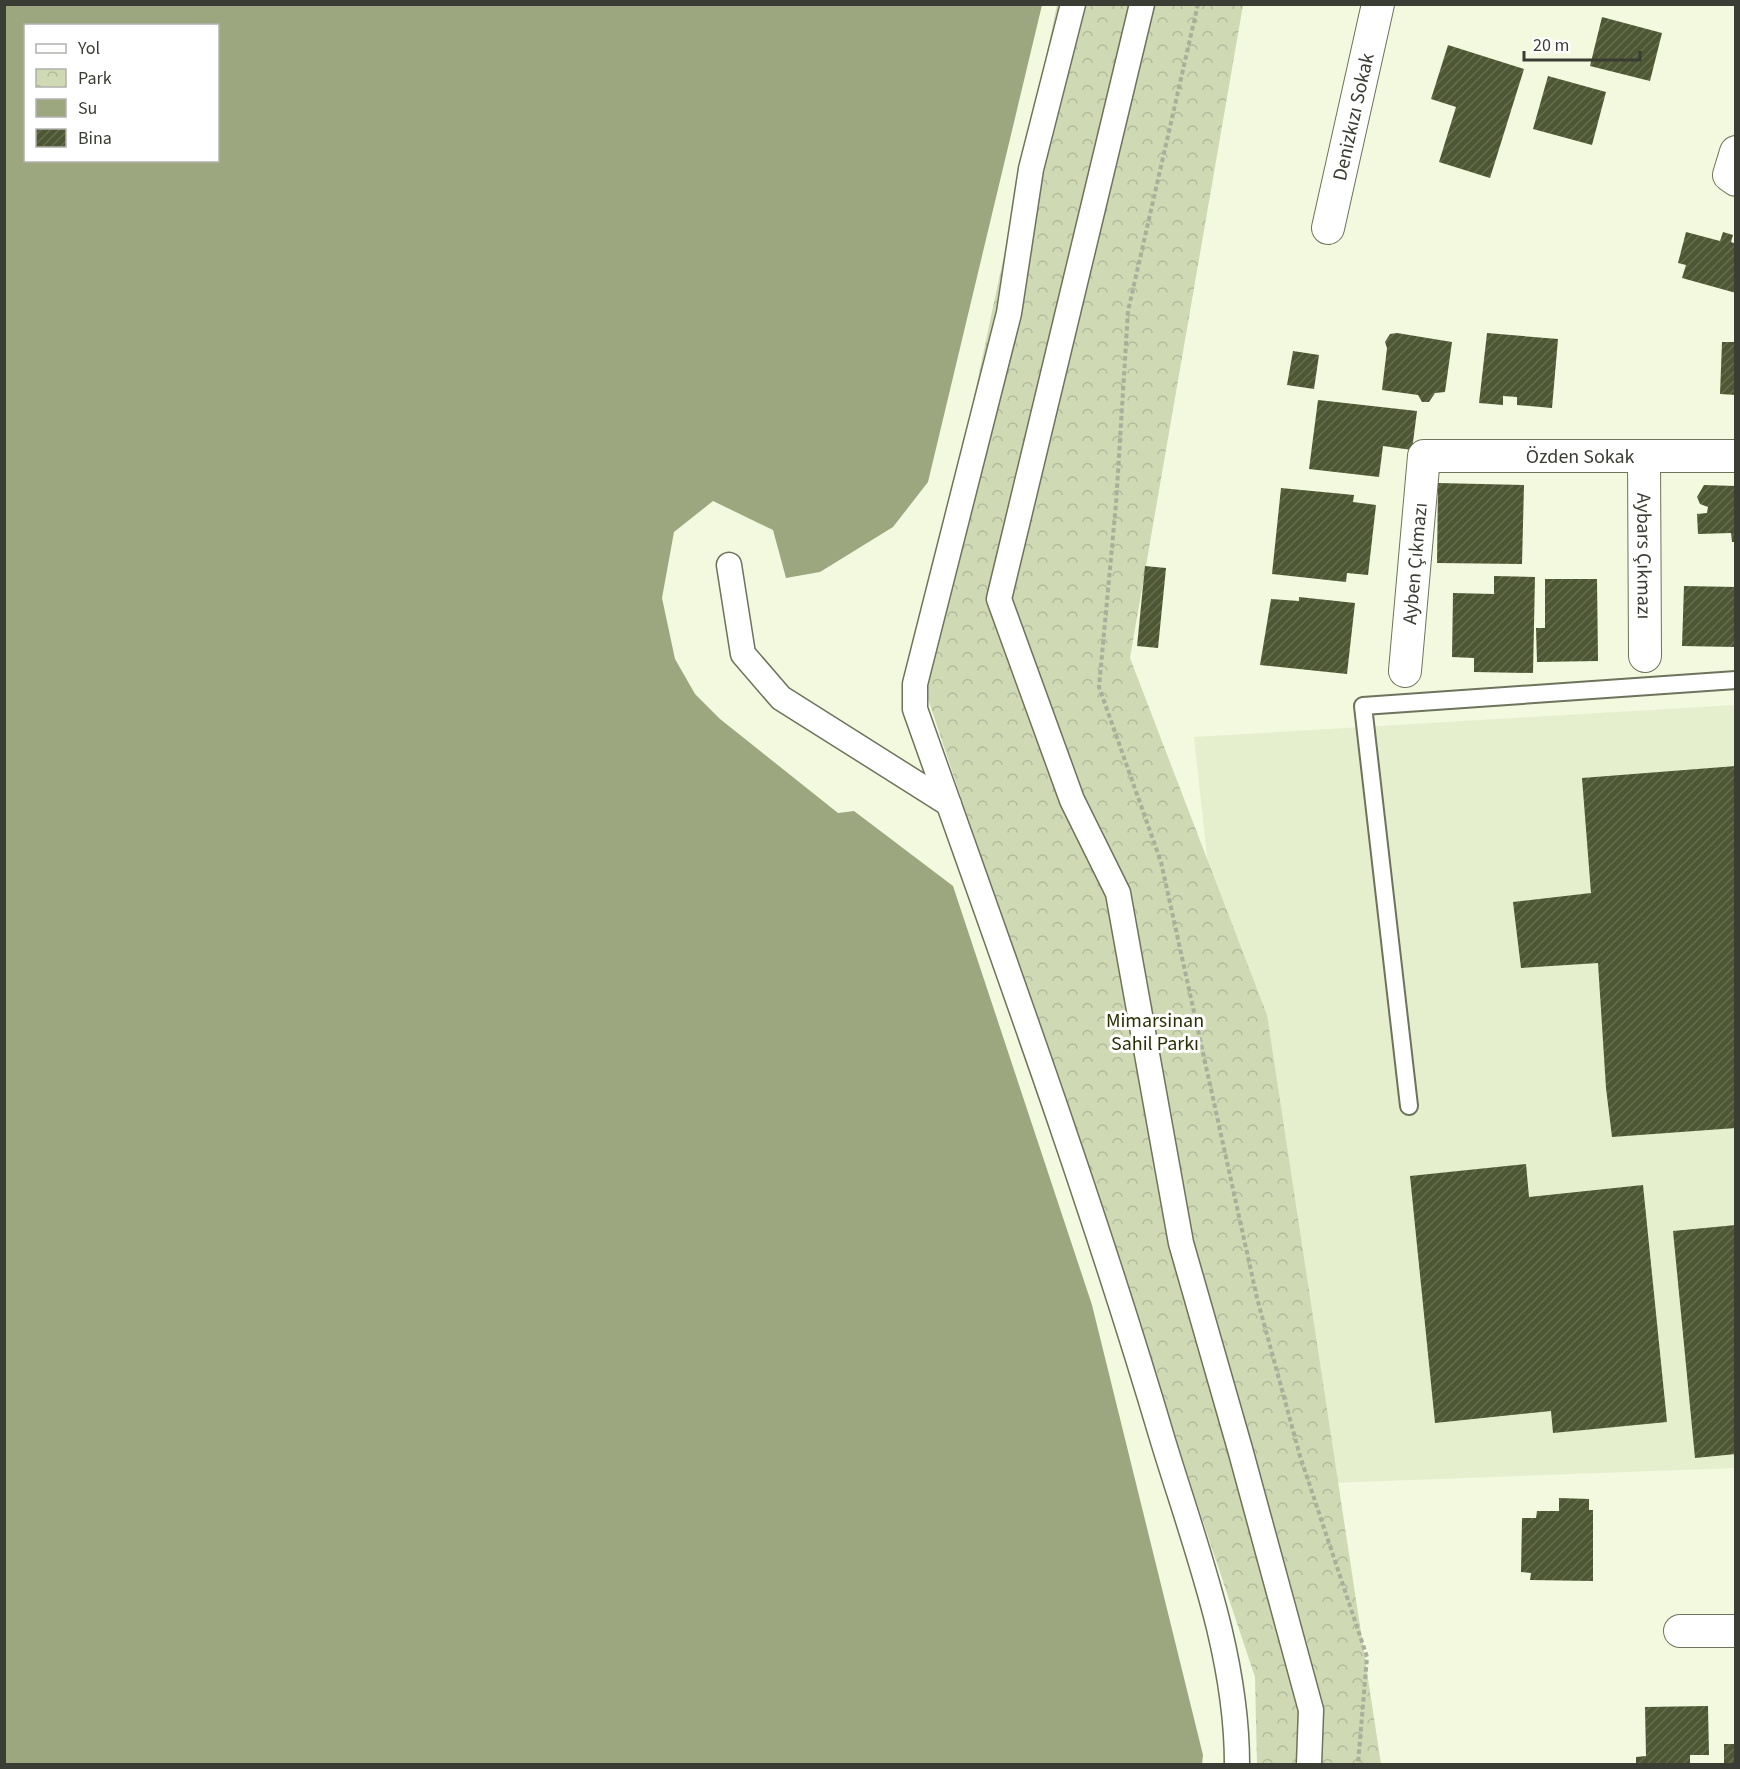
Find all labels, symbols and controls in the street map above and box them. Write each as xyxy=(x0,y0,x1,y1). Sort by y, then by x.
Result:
legend xyxy=(24,24,219,162)
scale bar xyxy=(1524,24,1640,62)
text: 20 m xyxy=(1533,33,1569,58)
text: Yol xyxy=(77,36,100,61)
street label: Denizkızı Sokak xyxy=(1326,50,1382,184)
text: Park xyxy=(78,66,112,91)
text: Su xyxy=(78,96,97,121)
text: Bina xyxy=(78,126,112,151)
street label: Özden Sokak xyxy=(1526,443,1635,471)
street label: Aybars Çıkmazı xyxy=(1629,493,1658,619)
street label: Ayben Çıkmazı xyxy=(1396,501,1435,626)
park label: Mimarsinan Sahil Parkı xyxy=(1106,1007,1204,1058)

